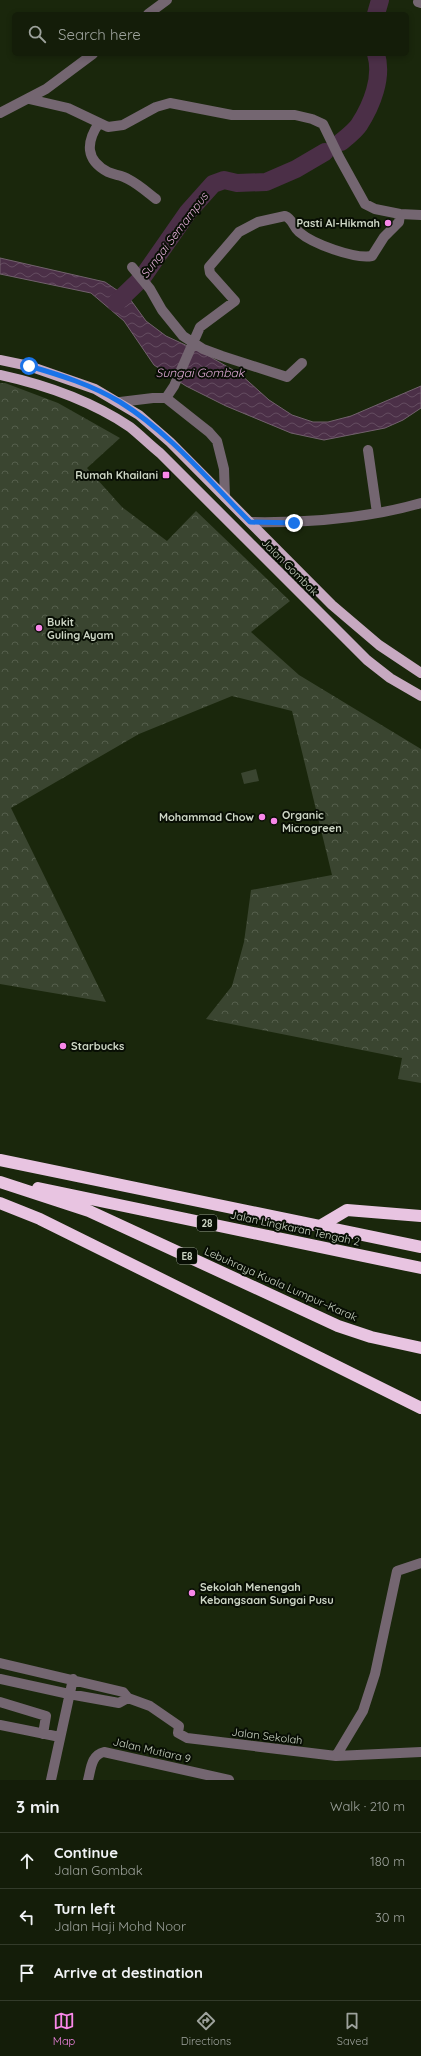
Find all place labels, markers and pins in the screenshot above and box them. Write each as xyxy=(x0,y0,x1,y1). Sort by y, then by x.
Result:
place label: Pasti Al-Hikmah xyxy=(296,216,380,230)
marker: Pasti Al-Hikmah xyxy=(383,218,393,228)
place label: Rumah Khailani xyxy=(75,468,158,482)
marker: Rumah Khailani xyxy=(161,470,171,480)
place label: Bukit Guling Ayam xyxy=(47,615,114,642)
marker: Bukit Guling Ayam xyxy=(34,623,44,633)
place label: Organic Microgreen xyxy=(282,808,342,835)
place label: Mohammad Chow xyxy=(159,810,255,824)
marker: Mohammad Chow xyxy=(257,812,267,822)
marker: Organic Microgreen xyxy=(269,816,279,826)
place label: Starbucks xyxy=(71,1039,124,1053)
marker: Starbucks xyxy=(58,1041,68,1051)
place label: Sekolah Menengah Kebangsaan Sungai Pusu xyxy=(200,1580,334,1607)
marker: Sekolah Menengah Kebangsaan Sungai Pusu xyxy=(187,1588,197,1598)

